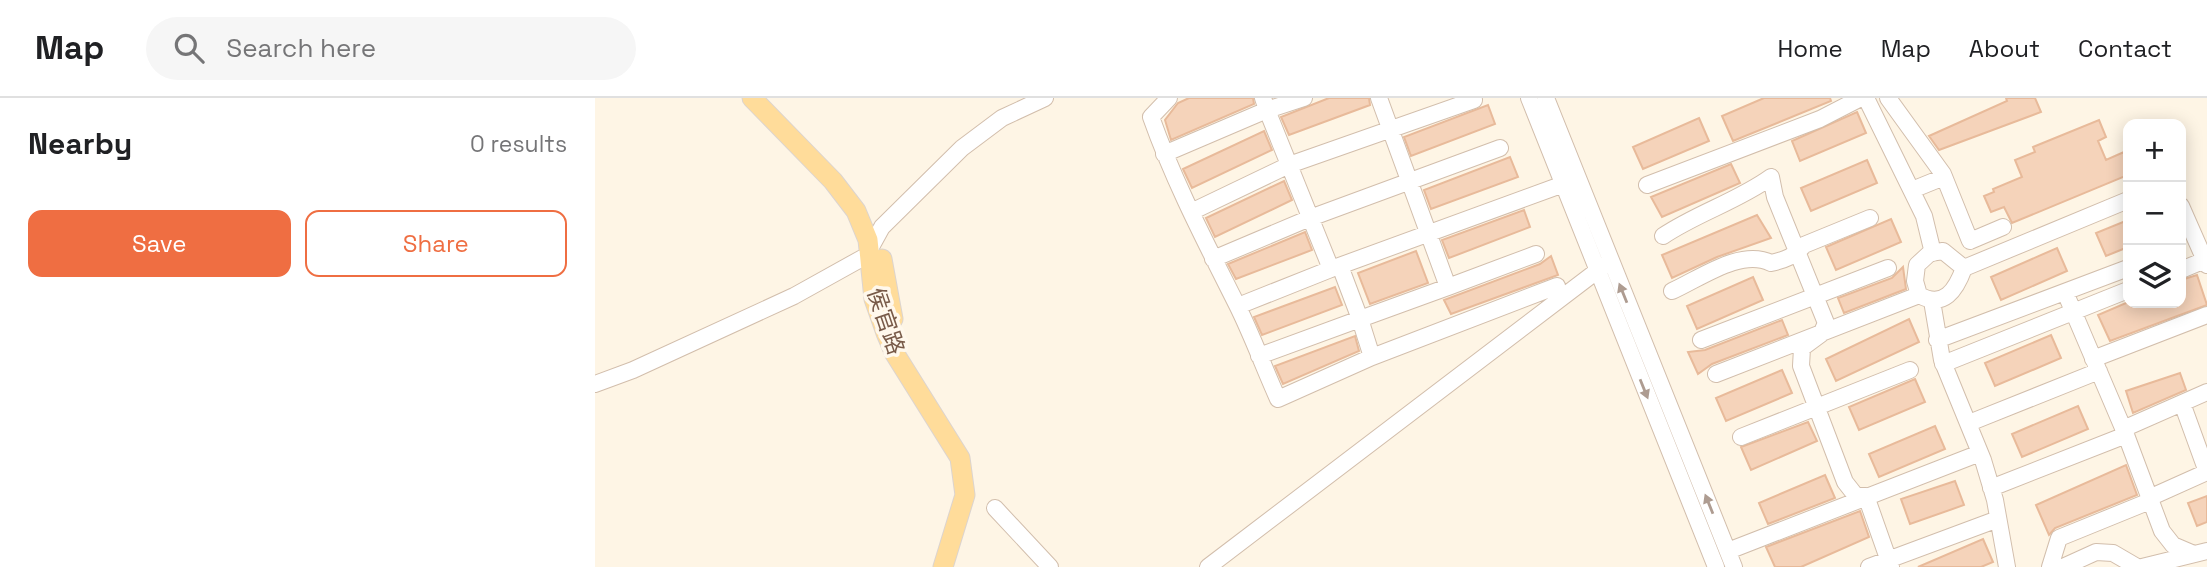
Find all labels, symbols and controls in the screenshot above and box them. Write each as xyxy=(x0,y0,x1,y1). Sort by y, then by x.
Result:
search box xyxy=(146,17,636,80)
text: Map xyxy=(35,27,104,69)
icon: search xyxy=(170,29,208,67)
text: Search here xyxy=(226,31,376,65)
text: Home xyxy=(1777,33,1843,64)
text: Map xyxy=(1881,33,1931,64)
text: About xyxy=(1969,33,2040,64)
text: Contact xyxy=(2078,33,2172,64)
map controls xyxy=(2123,119,2186,308)
button: + xyxy=(2123,119,2186,182)
text: Nearby xyxy=(28,124,132,163)
text: 0 results xyxy=(470,129,567,159)
button: − xyxy=(2123,182,2186,245)
button: Save xyxy=(28,210,291,277)
button: Share xyxy=(305,210,567,277)
button: layers xyxy=(2123,245,2186,308)
street label: 侯官路 xyxy=(861,283,911,359)
one-way arrow xyxy=(1617,283,1629,303)
one-way arrow xyxy=(1639,379,1650,400)
one-way arrow xyxy=(1703,493,1714,514)

